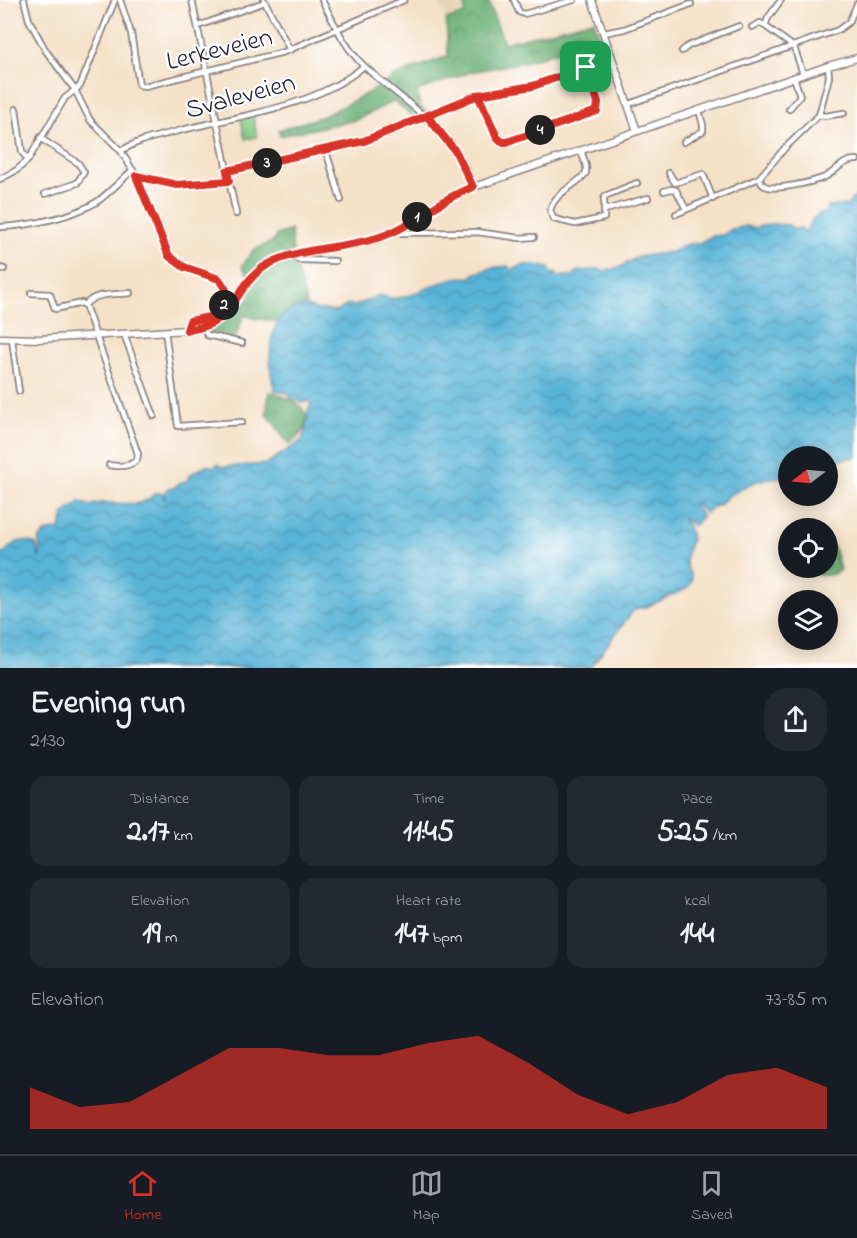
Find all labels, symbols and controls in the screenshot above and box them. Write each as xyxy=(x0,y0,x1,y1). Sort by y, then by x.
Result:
street label: Lerkeveien xyxy=(162,18,277,82)
pin xyxy=(560,41,611,92)
icon: arrive xyxy=(569,50,602,83)
street label: Svaleveien xyxy=(181,64,300,131)
pin: 4 xyxy=(525,115,555,145)
text: 4 xyxy=(537,118,543,142)
pin: 3 xyxy=(252,148,282,178)
text: 3 xyxy=(264,151,270,175)
pin: 1 xyxy=(402,202,432,232)
text: 1 xyxy=(414,205,420,229)
pin: 2 xyxy=(209,290,239,320)
text: 2 xyxy=(220,293,228,317)
north arrow xyxy=(778,446,838,506)
map controls xyxy=(778,446,838,650)
button: locate xyxy=(778,518,838,578)
button: layers xyxy=(778,590,838,650)
text: Evening run xyxy=(30,680,185,728)
button: share xyxy=(764,688,827,751)
text: 21:30 xyxy=(30,727,65,756)
text: Distance xyxy=(130,787,189,811)
text: Time xyxy=(413,787,444,811)
text: Pace xyxy=(682,787,713,811)
text: 2.17 xyxy=(127,811,170,855)
text: 11:45 xyxy=(403,811,454,855)
text: 5:25 xyxy=(657,811,709,855)
text: km xyxy=(170,824,193,848)
text: /km xyxy=(709,824,737,848)
text: Elevation xyxy=(130,889,189,913)
text: Heart rate xyxy=(396,889,461,913)
text: kcal xyxy=(684,889,710,913)
text: 19 xyxy=(142,913,161,957)
text: 147 xyxy=(395,913,429,957)
text: 144 xyxy=(680,913,714,957)
text: m xyxy=(161,926,177,950)
text: bpm xyxy=(429,926,462,950)
text: Elevation xyxy=(30,986,104,1015)
text: 73–85 m xyxy=(765,986,827,1015)
tab: Home xyxy=(124,1167,161,1227)
tab: Map xyxy=(410,1167,443,1227)
tab: Saved xyxy=(691,1167,733,1227)

